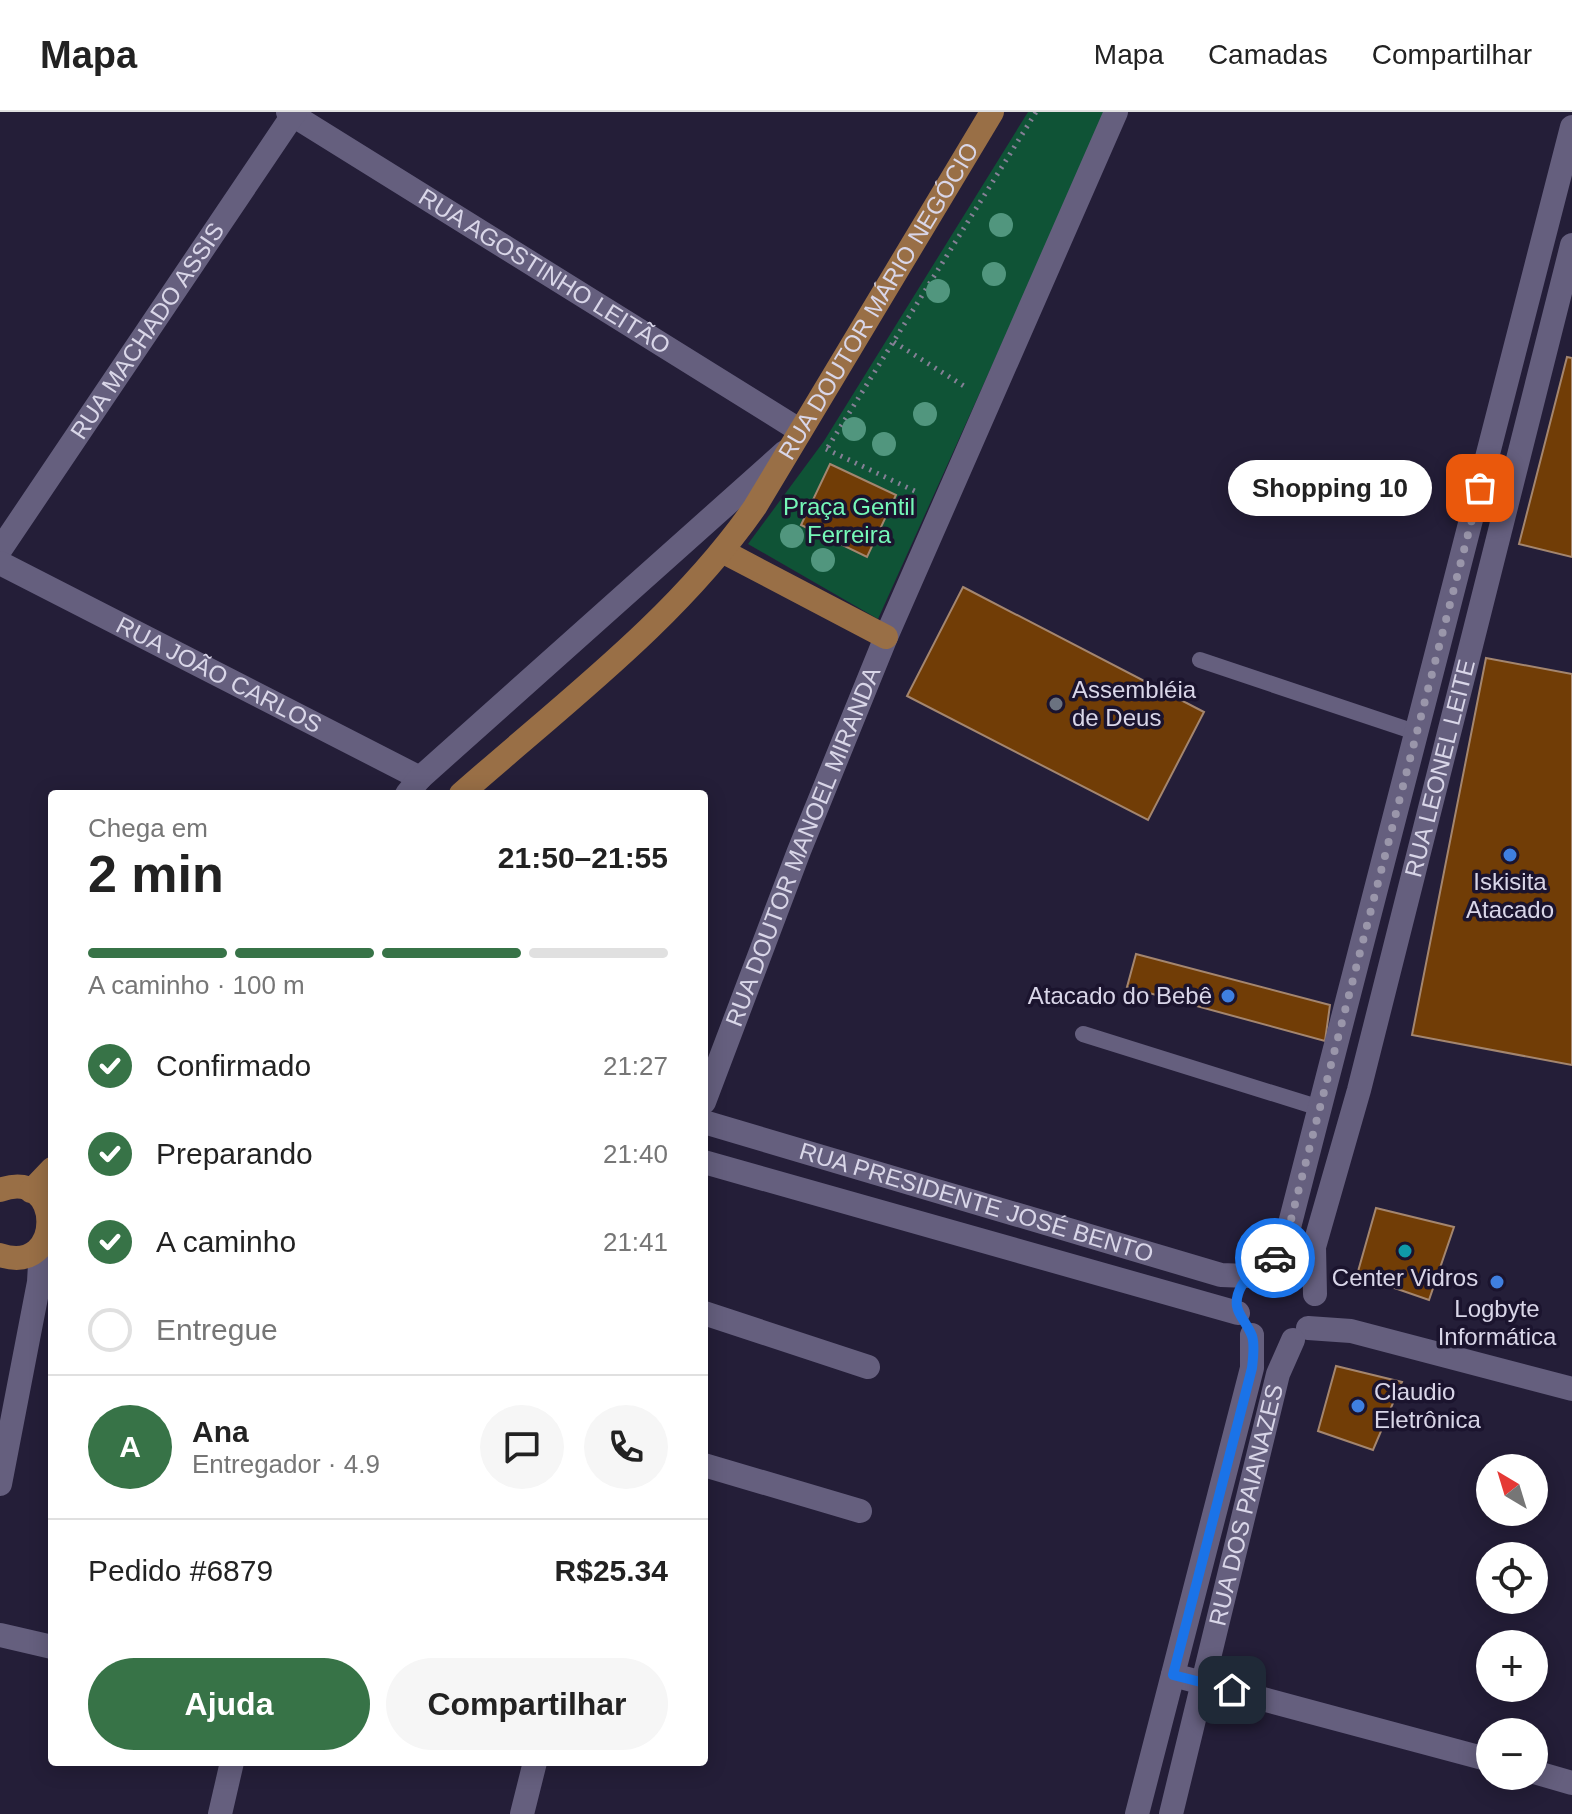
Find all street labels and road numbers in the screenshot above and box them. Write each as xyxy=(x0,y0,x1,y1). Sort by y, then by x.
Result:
street label: RUA DOUTOR MÁRIO NEGÓCIO xyxy=(773,137,984,464)
street label: RUA AGOSTINHO LEITÃO xyxy=(414,183,675,359)
street label: RUA MACHADO ASSIS xyxy=(65,218,229,444)
street label: RUA JOÃO CARLOS xyxy=(112,611,326,738)
street label: RUA LEONEL LEITE xyxy=(1399,657,1480,880)
street label: RUA DOUTOR MANOEL MIRANDA xyxy=(720,663,886,1030)
street label: RUA PRESIDENTE JOSÉ BENTO xyxy=(796,1137,1157,1267)
street label: RUA DOS PAIANAZES xyxy=(1203,1381,1288,1628)

